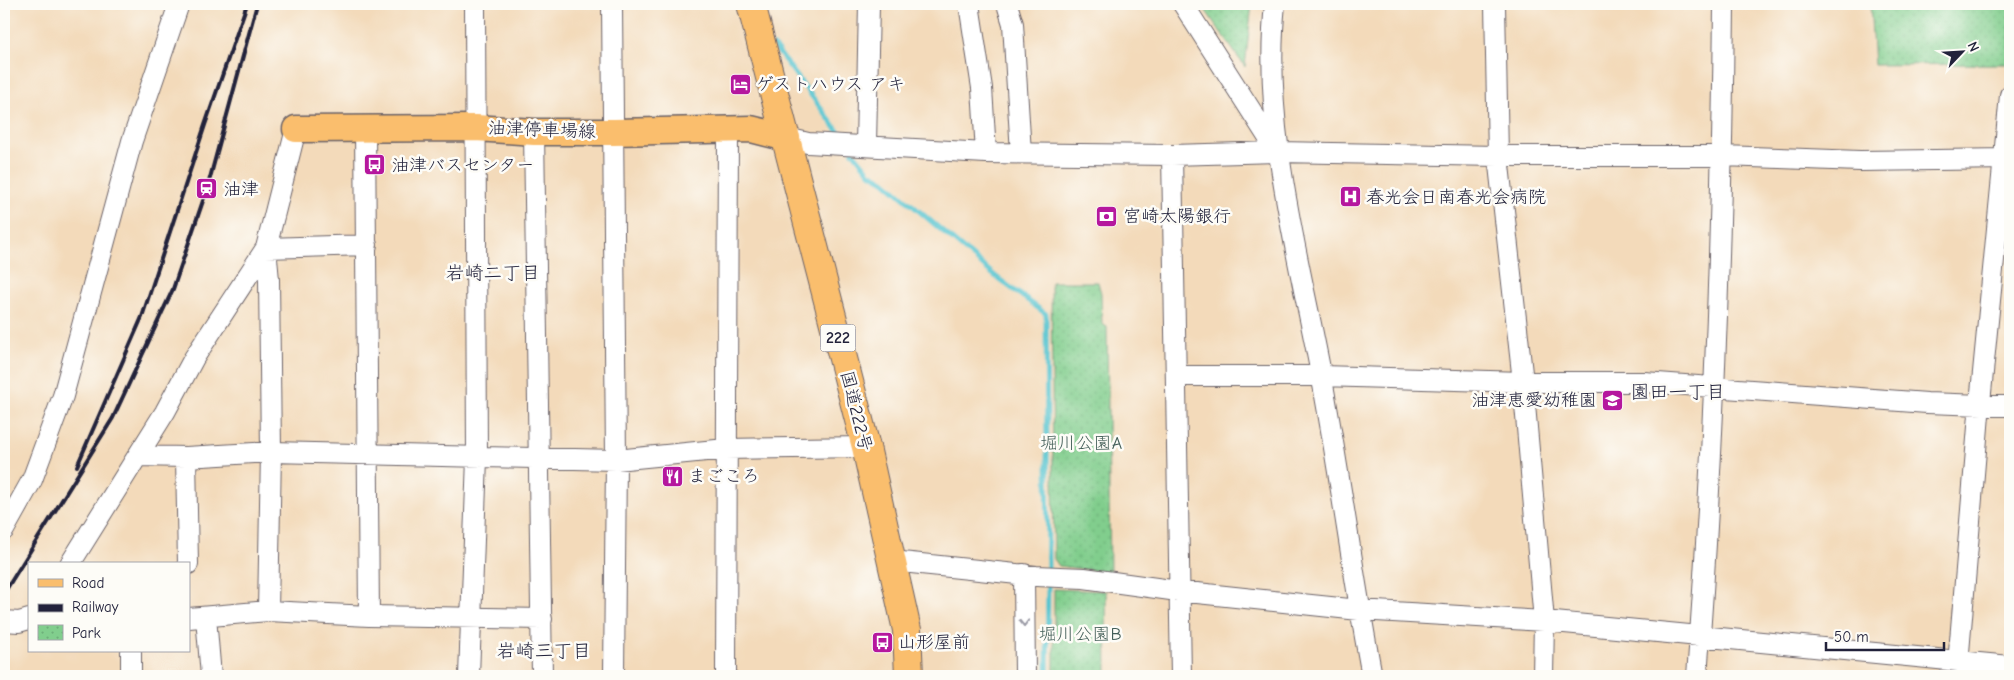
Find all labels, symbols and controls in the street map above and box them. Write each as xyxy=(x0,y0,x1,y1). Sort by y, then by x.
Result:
north arrow xyxy=(1936,28,1986,78)
text: N xyxy=(1964,39,1983,54)
hotel icon: ゲストハウス アキ xyxy=(728,72,752,96)
place label: ゲストハウス アキ xyxy=(756,74,905,95)
street label: 油津停車場線 xyxy=(488,118,596,142)
bus stop icon: 油津バスセンター xyxy=(363,153,387,177)
place label: 油津バスセンター xyxy=(391,155,534,176)
station icon: 油津 xyxy=(195,177,219,201)
place label: 油津 xyxy=(223,179,259,200)
hospital icon: 春光会日南春光会病院 xyxy=(1338,185,1362,209)
place label: 春光会日南春光会病院 xyxy=(1366,187,1546,208)
bank icon: 宮崎太陽銀行 xyxy=(1095,204,1119,228)
place label: 宮崎太陽銀行 xyxy=(1123,206,1231,227)
district label: 岩崎二丁目 xyxy=(445,262,541,284)
road number: 222 xyxy=(820,324,856,352)
street label: 国道222号 xyxy=(836,369,876,453)
district label: 園田一丁目 xyxy=(1630,381,1726,403)
school or university icon: 油津恵愛幼稚園 xyxy=(1601,388,1625,412)
place label: 油津恵愛幼稚園 xyxy=(1471,390,1597,411)
park label: 堀川公園A xyxy=(1040,433,1122,454)
restaurant icon: まごころ xyxy=(660,464,684,488)
place label: まごころ xyxy=(688,466,760,487)
legend xyxy=(28,562,190,652)
text: Road xyxy=(72,574,104,592)
text: Railway xyxy=(72,598,119,616)
one-way arrow xyxy=(1019,620,1029,627)
scale bar xyxy=(1826,620,1944,652)
text: Park xyxy=(72,624,101,642)
park label: 堀川公園B xyxy=(1038,624,1122,645)
text: 50 m xyxy=(1834,628,1869,646)
bus stop icon: 山形屋前 xyxy=(870,630,894,654)
place label: 山形屋前 xyxy=(898,632,970,653)
district label: 岩崎三丁目 xyxy=(496,640,592,662)

